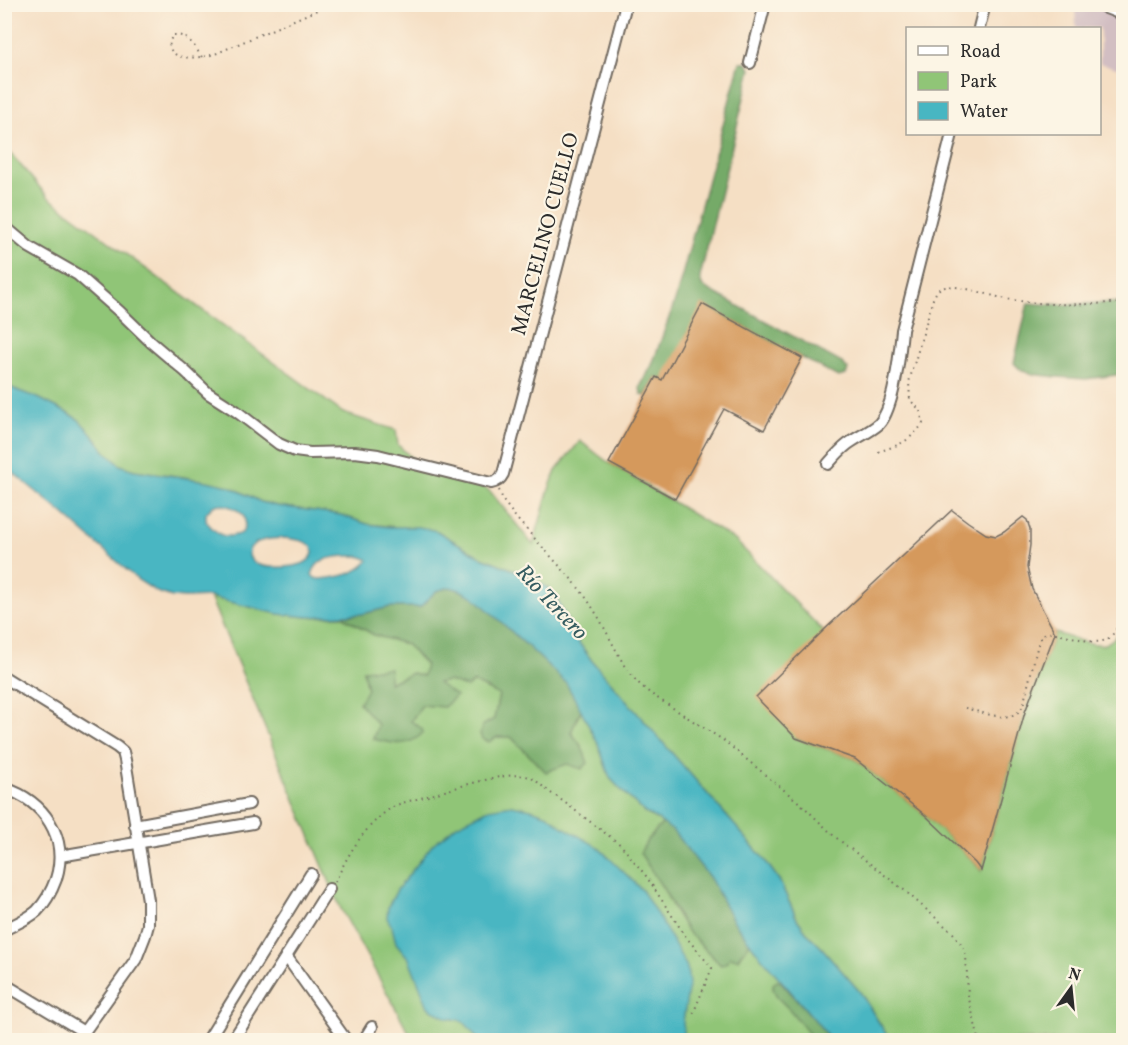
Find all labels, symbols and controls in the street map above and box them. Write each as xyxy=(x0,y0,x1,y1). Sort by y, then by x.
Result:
legend xyxy=(906,27,1101,135)
text: Road xyxy=(960,40,1001,65)
text: Park xyxy=(960,70,997,95)
text: Water xyxy=(960,100,1008,125)
street label: MARCELINO CUELLO xyxy=(505,129,587,339)
water label: Río Tercero xyxy=(508,558,594,648)
north arrow xyxy=(1041,958,1101,1018)
text: N xyxy=(1066,963,1083,988)

